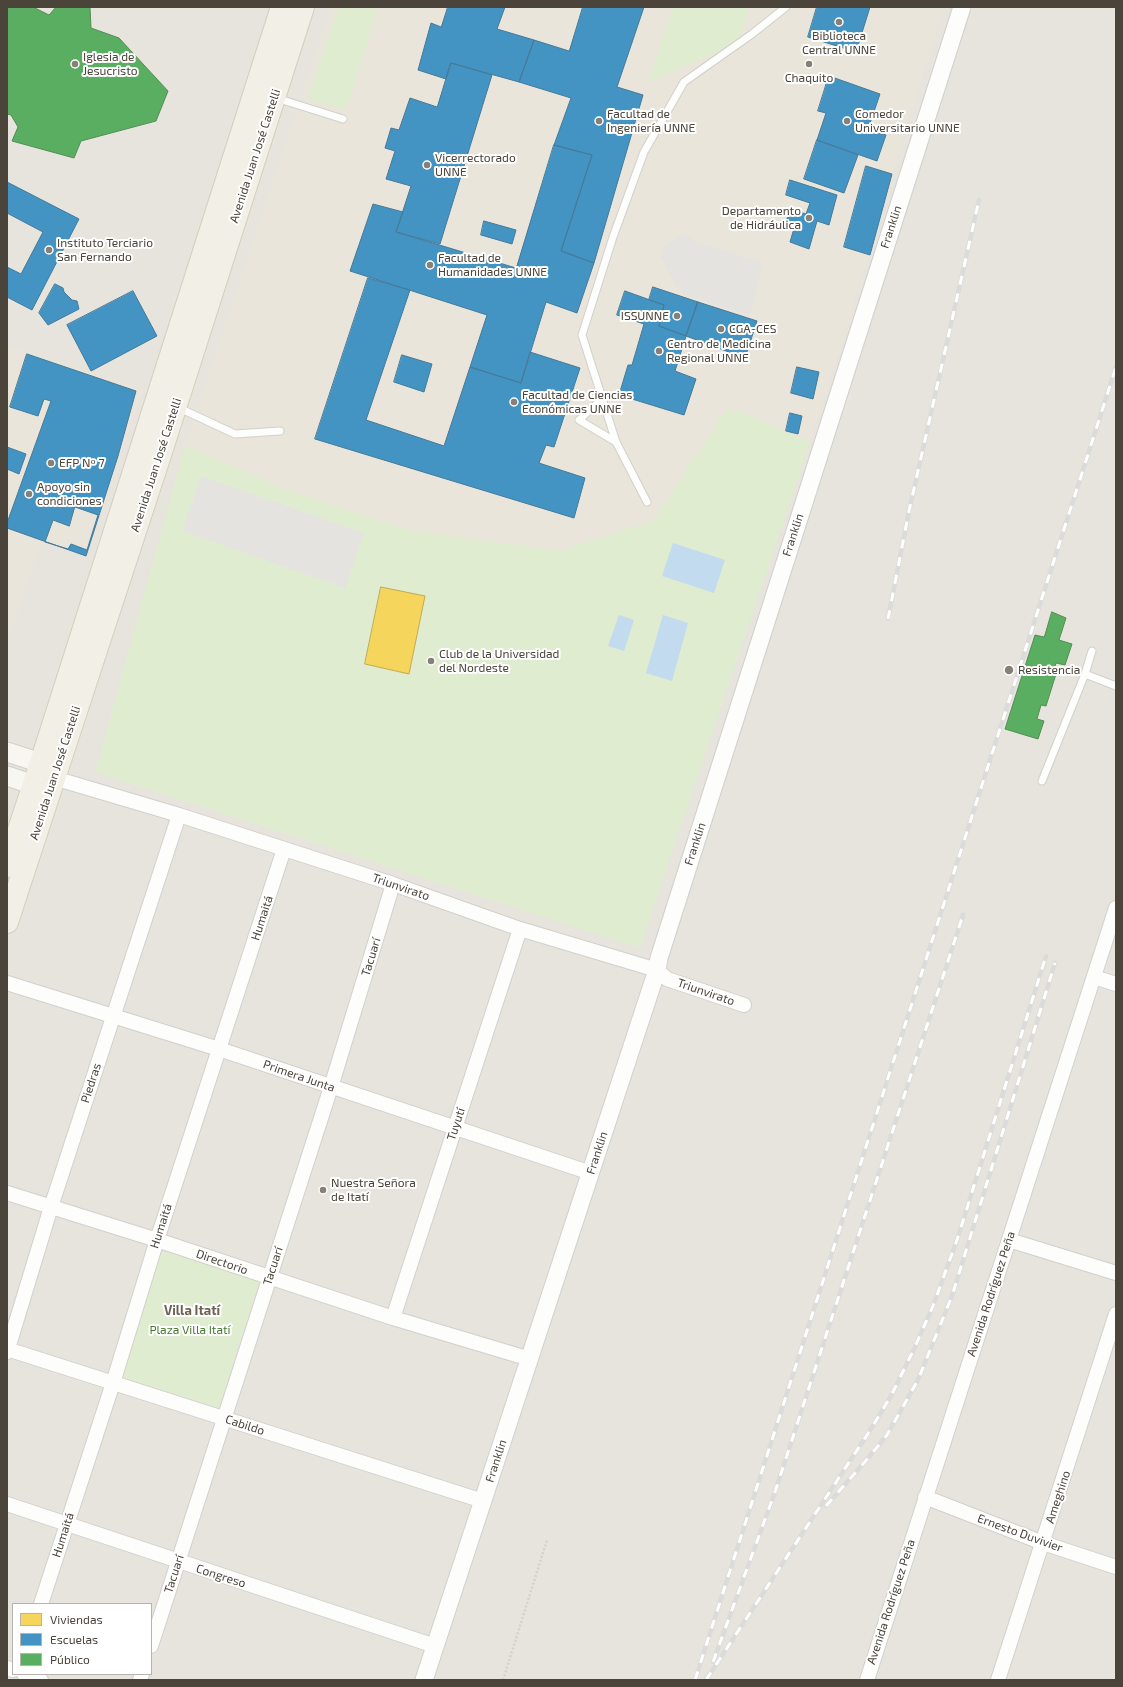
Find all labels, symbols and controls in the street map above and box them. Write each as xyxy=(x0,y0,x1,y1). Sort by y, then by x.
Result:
marker: Biblioteca Central UNNE xyxy=(834,17,844,27)
place label: Biblioteca Central UNNE xyxy=(802,29,876,57)
place label: Iglesia de Jesucristo xyxy=(83,50,138,78)
marker: Iglesia de Jesucristo xyxy=(70,59,80,69)
marker: Chaquito xyxy=(804,59,814,69)
place label: Chaquito xyxy=(785,71,833,85)
street label: Avenida Juan José Castelli xyxy=(227,87,283,225)
place label: Facultad de Ingeniería UNNE xyxy=(607,107,695,135)
place label: Comedor Universitario UNNE xyxy=(855,107,960,135)
marker: Facultad de Ingeniería UNNE xyxy=(594,116,604,126)
marker: Comedor Universitario UNNE xyxy=(842,116,852,126)
place label: Vicerrectorado UNNE xyxy=(435,151,516,179)
marker: Vicerrectorado UNNE xyxy=(422,160,432,170)
place label: Departamento de Hidráulica xyxy=(722,204,801,232)
street label: Franklin xyxy=(877,204,905,250)
marker: Departamento de Hidráulica xyxy=(804,213,814,223)
place label: Instituto Terciario San Fernando xyxy=(57,236,153,264)
marker: Instituto Terciario San Fernando xyxy=(44,245,54,255)
place label: Facultad de Humanidades UNNE xyxy=(438,251,547,279)
marker: Facultad de Humanidades UNNE xyxy=(425,260,435,270)
place label: ISSUNNE xyxy=(621,309,669,323)
marker: ISSUNNE xyxy=(672,311,682,321)
place label: CGA-CES xyxy=(729,322,776,336)
marker: CGA-CES xyxy=(716,324,726,334)
place label: Centro de Medicina Regional UNNE xyxy=(667,337,771,365)
marker: Centro de Medicina Regional UNNE xyxy=(654,346,664,356)
place label: Facultad de Ciencias Económicas UNNE xyxy=(522,388,632,416)
street label: Avenida Juan José Castelli xyxy=(128,396,184,534)
marker: Facultad de Ciencias Económicas UNNE xyxy=(509,397,519,407)
place label: EFP Nº 7 xyxy=(59,456,105,470)
marker: EFP Nº 7 xyxy=(46,458,56,468)
place label: Apoyo sin condiciones xyxy=(37,480,102,508)
marker: Apoyo sin condiciones xyxy=(24,489,34,499)
street label: Franklin xyxy=(779,512,807,558)
place label: Club de la Universidad del Nordeste xyxy=(439,647,559,675)
marker: Club de la Universidad del Nordeste xyxy=(426,656,436,666)
place label: Resistencia xyxy=(1018,663,1080,677)
marker: Resistencia xyxy=(1003,664,1015,676)
street label: Avenida Juan José Castelli xyxy=(27,704,83,842)
street label: Franklin xyxy=(681,821,709,867)
street label: Triunvirato xyxy=(370,870,432,904)
street label: Humaitá xyxy=(248,894,276,942)
street label: Tacuarí xyxy=(358,936,384,978)
street label: Triunvirato xyxy=(675,975,737,1009)
street label: Primera Junta xyxy=(261,1057,337,1095)
street label: Piedras xyxy=(78,1061,104,1105)
street label: Tuyutí xyxy=(444,1106,468,1142)
street label: Franklin xyxy=(583,1130,611,1176)
place label: Nuestra Señora de Itatí xyxy=(331,1176,416,1204)
marker: Nuestra Señora de Itatí xyxy=(318,1185,328,1195)
street label: Humaitá xyxy=(147,1202,175,1250)
street label: Avenida Rodríguez Peña xyxy=(964,1230,1018,1358)
street label: Tacuarí xyxy=(260,1245,286,1287)
street label: Directorio xyxy=(194,1246,250,1278)
district label: Villa Itatí xyxy=(164,1303,220,1319)
park label: Plaza Villa Itatí xyxy=(149,1323,231,1337)
street label: Cabildo xyxy=(224,1412,266,1438)
street label: Franklin xyxy=(482,1438,510,1484)
street label: Ameghino xyxy=(1043,1469,1073,1525)
street label: Humaitá xyxy=(49,1511,77,1559)
street label: Ernesto Duvivier xyxy=(975,1511,1065,1555)
street label: Avenida Rodríguez Peña xyxy=(864,1538,918,1666)
street label: Tacuarí xyxy=(161,1553,187,1595)
street label: Congreso xyxy=(194,1561,248,1591)
legend xyxy=(12,1603,152,1675)
text: Viviendas xyxy=(50,1612,103,1626)
text: Escuelas xyxy=(50,1632,98,1646)
text: Público xyxy=(50,1652,90,1666)

